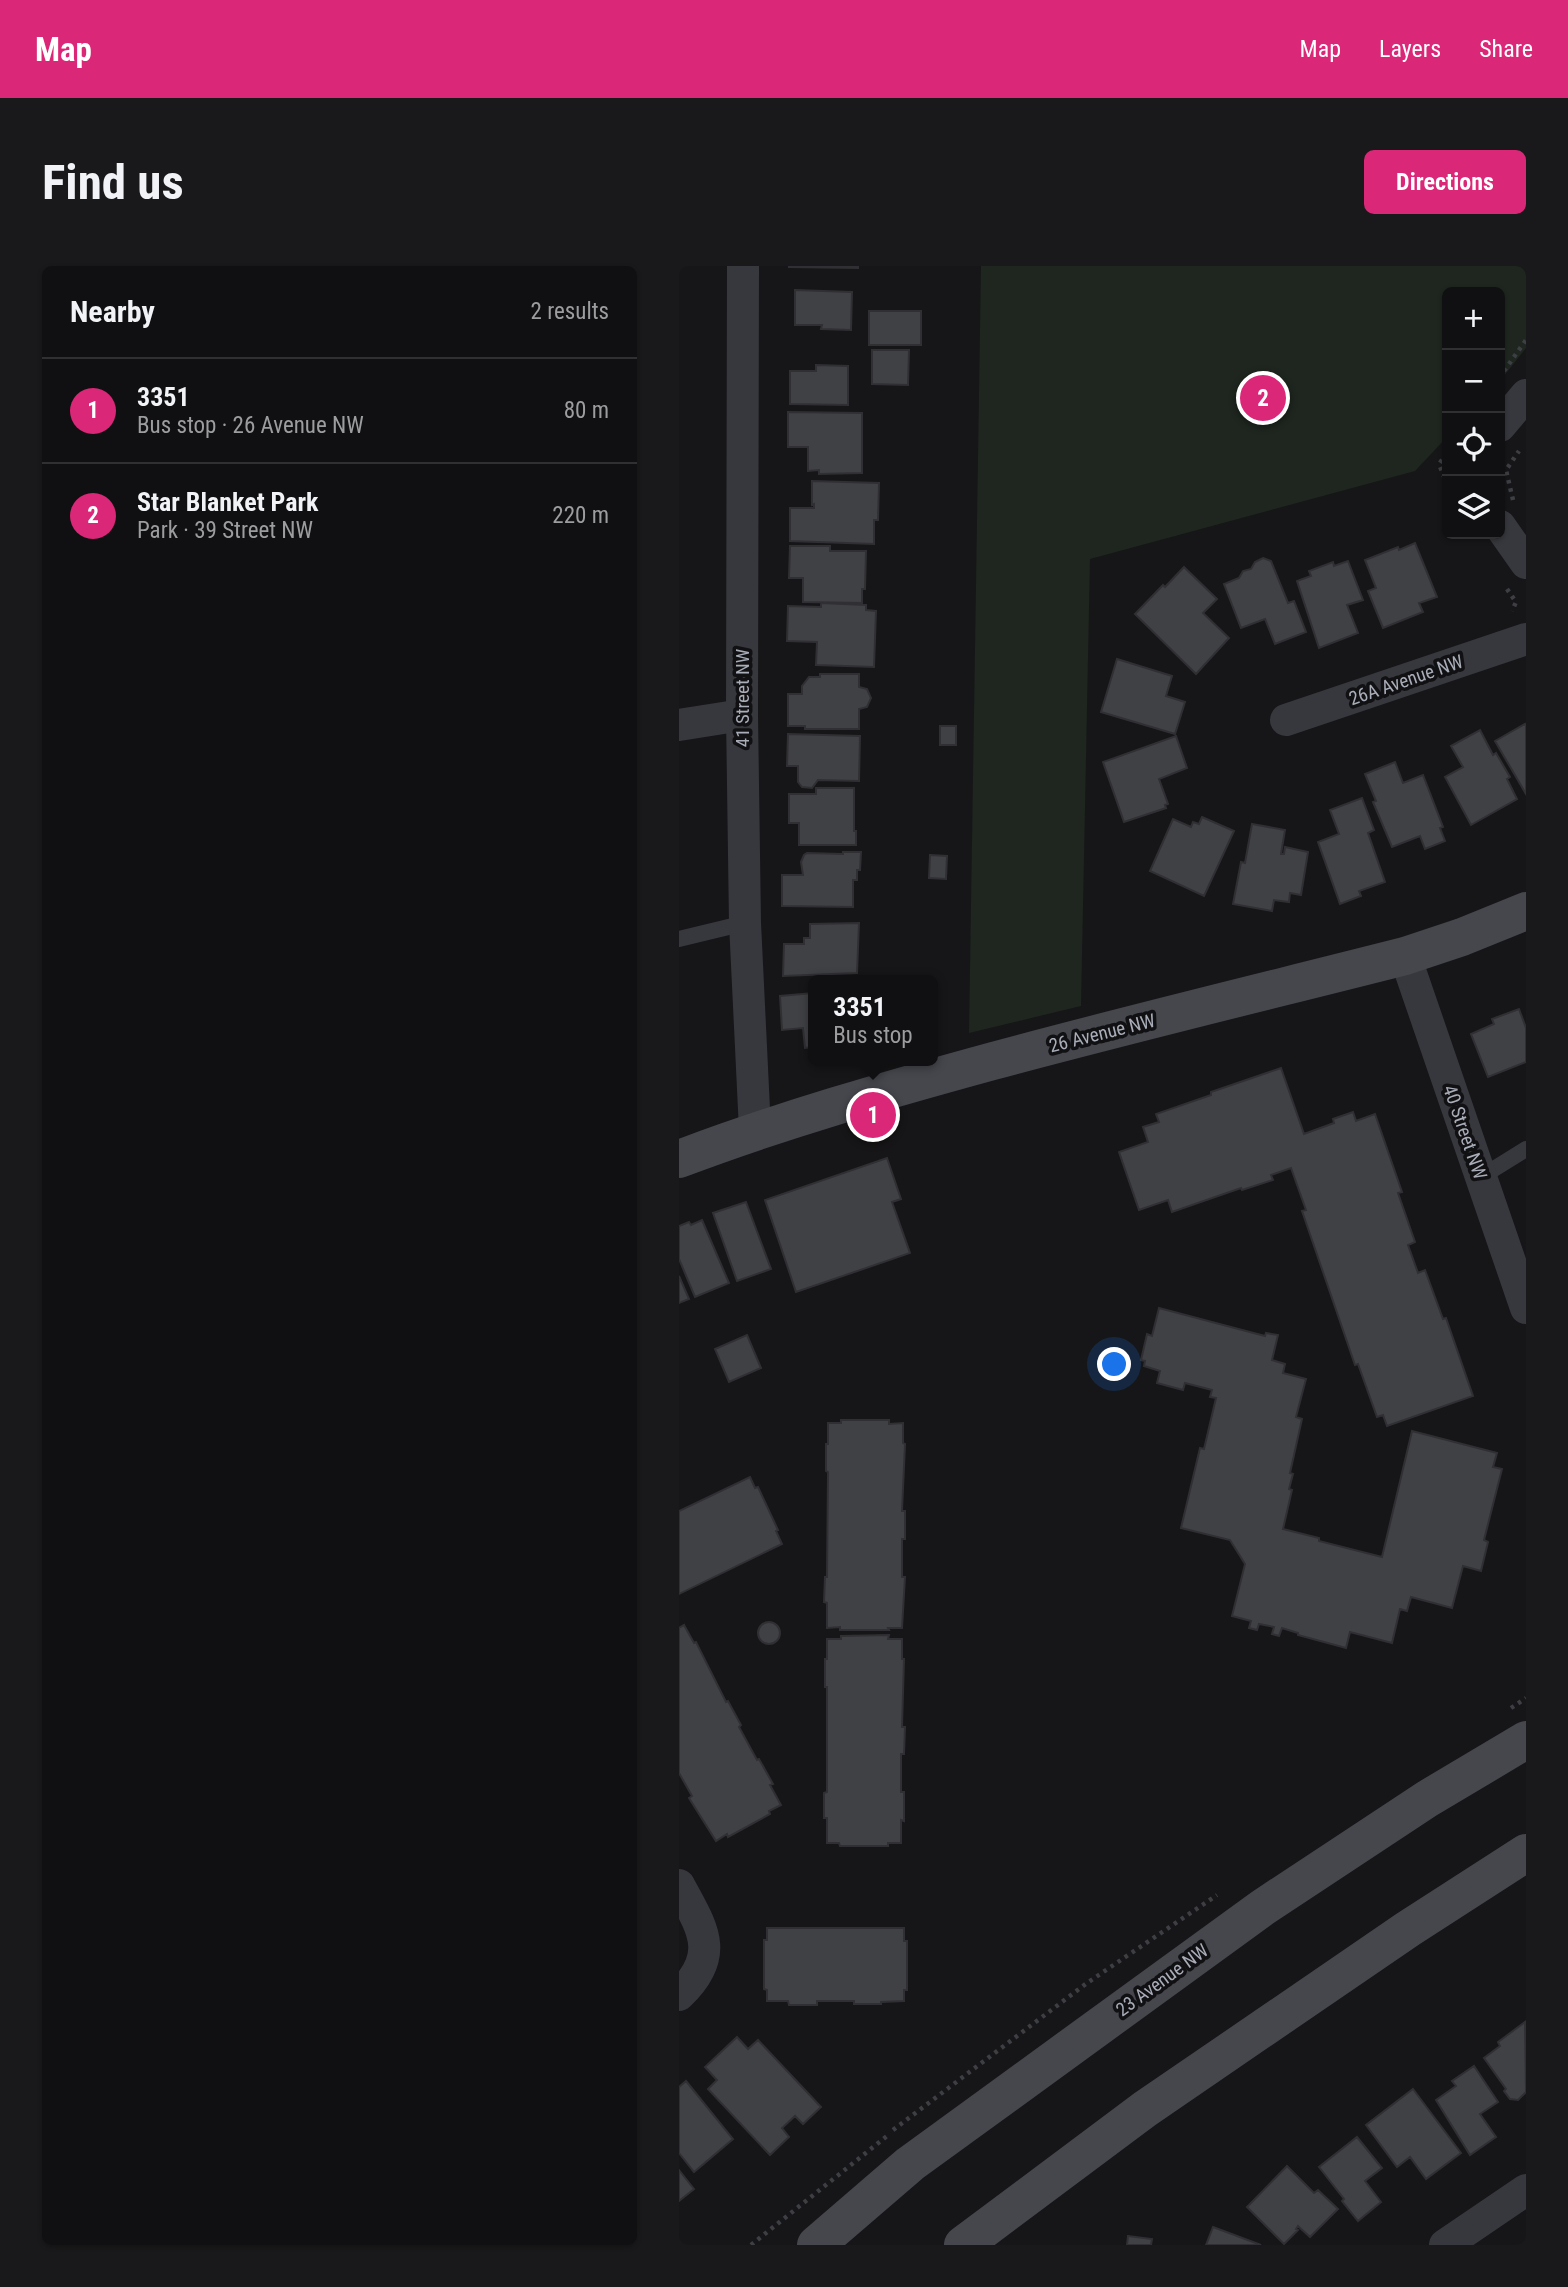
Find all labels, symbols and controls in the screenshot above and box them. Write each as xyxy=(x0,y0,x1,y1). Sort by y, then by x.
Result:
text: Map xyxy=(35,30,92,69)
text: Map xyxy=(1300,35,1341,63)
text: Layers xyxy=(1379,35,1441,63)
text: Share xyxy=(1479,35,1533,63)
button: Directions xyxy=(1364,150,1526,214)
text: Find us xyxy=(42,154,184,211)
map controls xyxy=(1442,287,1505,539)
button: + xyxy=(1442,287,1505,350)
text: Nearby xyxy=(70,294,155,329)
text: 2 results xyxy=(531,298,609,325)
button: − xyxy=(1442,350,1505,413)
pin: 2 xyxy=(1240,372,1286,424)
text: 3351 xyxy=(137,382,190,412)
text: 1 xyxy=(87,397,99,424)
text: 80 m xyxy=(564,397,609,424)
text: Bus stop · 26 Avenue NW xyxy=(137,412,364,439)
button: locate xyxy=(1442,413,1505,476)
button: layers xyxy=(1442,476,1505,539)
text: Star Blanket Park xyxy=(137,487,319,517)
text: 2 xyxy=(87,502,99,529)
text: 220 m xyxy=(552,502,609,529)
text: Park · 39 Street NW xyxy=(137,517,313,544)
street label: 41 Street NW xyxy=(731,649,754,747)
street label: 26A Avenue NW xyxy=(1346,650,1466,710)
popup xyxy=(808,975,938,1066)
text: 3351 xyxy=(833,992,886,1022)
street label: 26 Avenue NW xyxy=(1047,1009,1157,1057)
text: Bus stop xyxy=(833,1022,913,1049)
street label: 40 Street NW xyxy=(1438,1082,1492,1182)
pin: 1 xyxy=(850,1089,896,1141)
your location xyxy=(1097,1347,1131,1381)
street label: 23 Avenue NW xyxy=(1111,1939,1213,2021)

